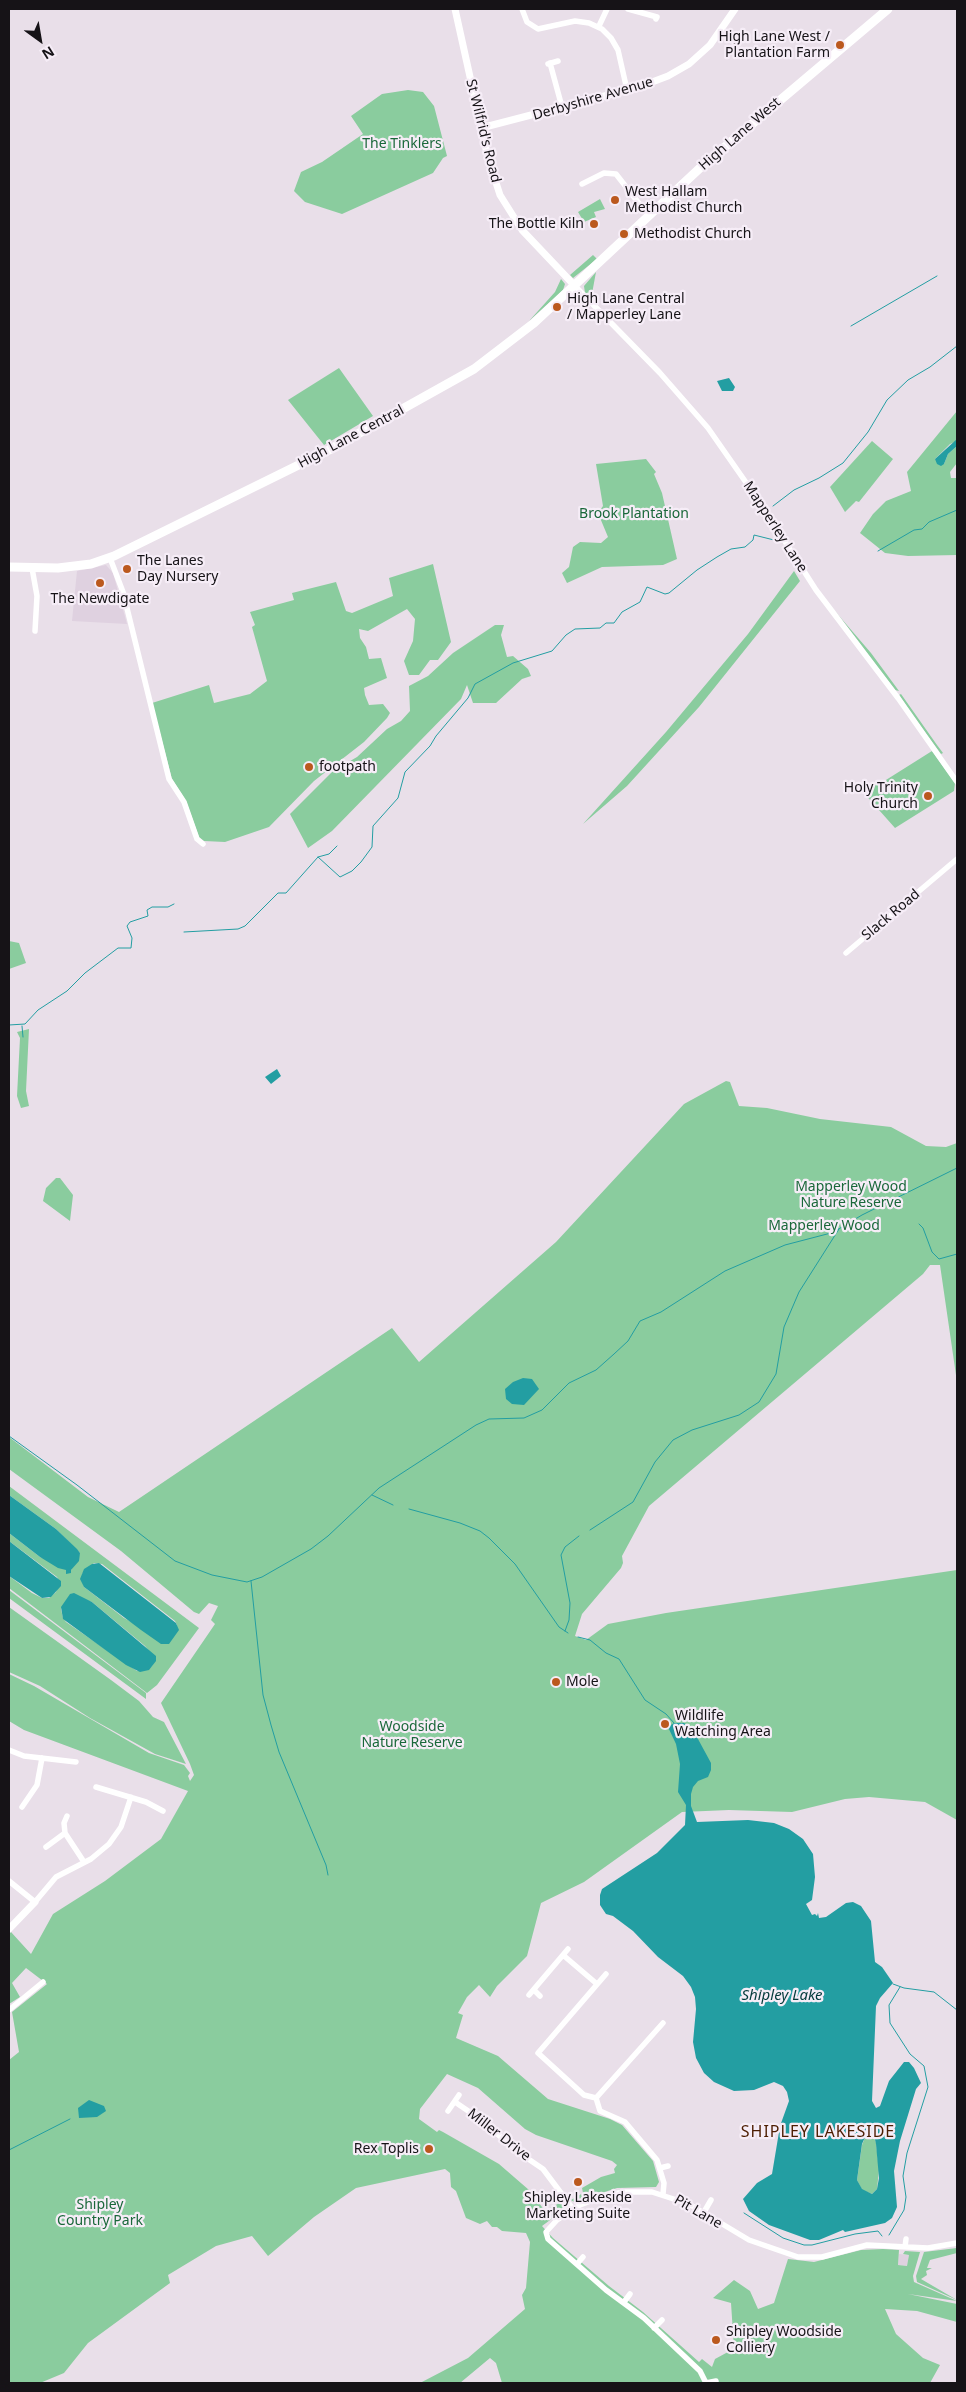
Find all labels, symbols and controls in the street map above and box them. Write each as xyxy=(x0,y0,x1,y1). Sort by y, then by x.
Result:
north arrow xyxy=(15,15,65,65)
place label: High Lane West / Plantation Farm xyxy=(718,29,830,62)
marker: High Lane West / Plantation Farm xyxy=(834,39,846,51)
text: N xyxy=(38,42,58,64)
street label: Derbyshire Avenue xyxy=(531,74,655,124)
street label: St Wilfrid's Road xyxy=(462,77,504,185)
street label: High Lane West xyxy=(696,94,784,174)
park label: The Tinklers xyxy=(362,136,442,152)
place label: West Hallam Methodist Church xyxy=(625,184,742,216)
marker: West Hallam Methodist Church xyxy=(609,194,621,206)
place label: The Bottle Kiln xyxy=(489,216,584,232)
marker: The Bottle Kiln xyxy=(588,218,600,230)
place label: Methodist Church xyxy=(634,226,751,242)
marker: Methodist Church xyxy=(618,228,630,240)
place label: High Lane Central / Mapperley Lane xyxy=(567,291,685,324)
marker: High Lane Central / Mapperley Lane xyxy=(551,301,563,313)
street label: High Lane Central xyxy=(295,402,407,472)
street label: Mapperley Lane xyxy=(739,478,811,576)
park label: Brook Plantation xyxy=(579,506,689,522)
place label: The Lanes Day Nursery xyxy=(137,553,218,586)
marker: The Lanes Day Nursery xyxy=(121,563,133,575)
marker: The Newdigate xyxy=(94,577,106,589)
place label: The Newdigate xyxy=(51,591,149,607)
place label: footpath xyxy=(319,759,376,775)
marker: footpath xyxy=(303,761,315,773)
place label: Holy Trinity Church xyxy=(844,780,918,812)
marker: Holy Trinity Church xyxy=(922,790,934,802)
street label: Slack Road xyxy=(859,886,923,944)
park label: Mapperley Wood Nature Reserve xyxy=(795,1179,907,1212)
park label: Mapperley Wood xyxy=(768,1218,880,1234)
place label: Mole xyxy=(566,1674,599,1690)
marker: Mole xyxy=(550,1676,562,1688)
place label: Wildlife Watching Area xyxy=(675,1708,771,1740)
marker: Wildlife Watching Area xyxy=(659,1718,671,1730)
park label: Woodside Nature Reserve xyxy=(361,1719,463,1751)
water label: Shipley Lake xyxy=(741,1987,823,2005)
street label: Miller Drive xyxy=(464,2105,534,2165)
district label: SHIPLEY LAKESIDE xyxy=(739,2122,897,2142)
place label: Rex Toplis xyxy=(354,2141,419,2157)
marker: Rex Toplis xyxy=(423,2143,435,2155)
marker: Shipley Lakeside Marketing Suite xyxy=(572,2176,584,2188)
place label: Shipley Lakeside Marketing Suite xyxy=(524,2190,632,2222)
street label: Pit Lane xyxy=(671,2192,725,2232)
park label: Shipley Country Park xyxy=(57,2197,143,2230)
place label: Shipley Woodside Colliery xyxy=(726,2324,842,2356)
marker: Shipley Woodside Colliery xyxy=(710,2334,722,2346)

